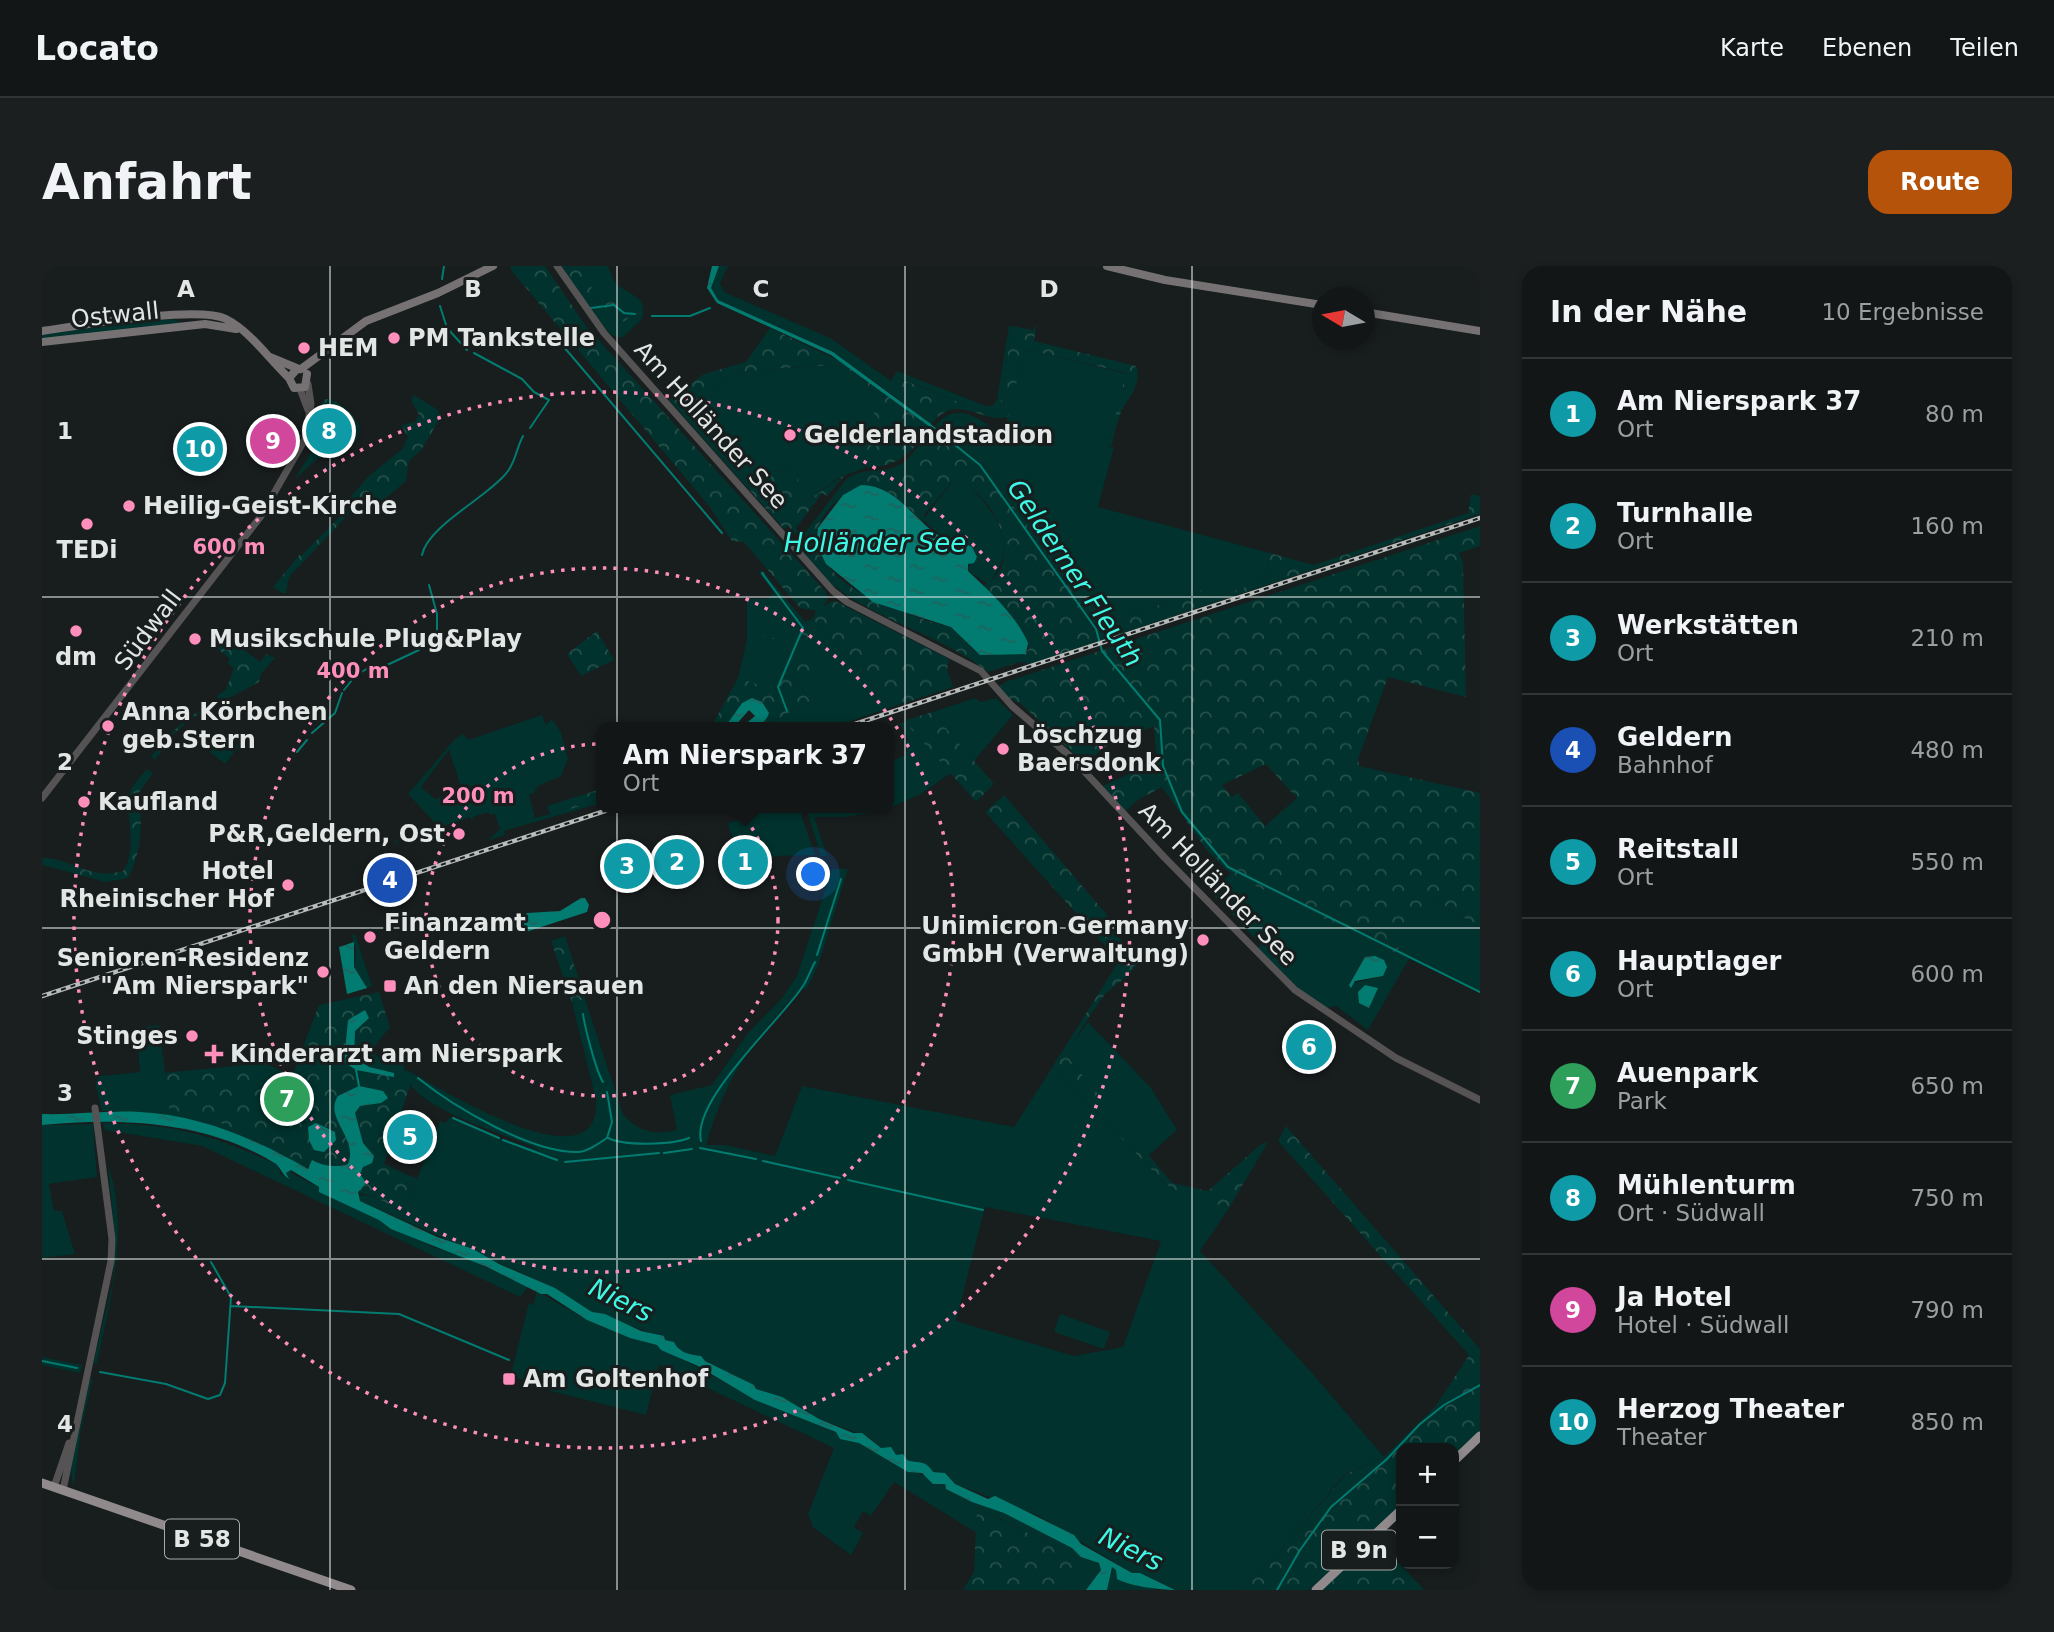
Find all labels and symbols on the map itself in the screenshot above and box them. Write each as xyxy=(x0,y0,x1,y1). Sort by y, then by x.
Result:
text: A xyxy=(177,276,195,302)
text: B xyxy=(464,276,482,302)
text: C xyxy=(753,276,769,302)
text: D xyxy=(1039,276,1059,302)
north arrow xyxy=(1312,287,1375,350)
street label: Ostwall xyxy=(70,296,160,334)
place label: PM Tankstelle xyxy=(408,324,595,352)
marker: PM Tankstelle xyxy=(386,330,402,346)
place label: HEM xyxy=(318,334,378,362)
street label: Am Holländer See xyxy=(628,335,794,515)
marker: HEM xyxy=(296,340,312,356)
pin: 8 xyxy=(306,405,352,457)
pin: 9 xyxy=(250,415,296,467)
text: 1 xyxy=(57,418,73,444)
place label: Gelderlandstadion xyxy=(804,421,1053,449)
pin: 10 xyxy=(177,423,223,475)
marker: Gelderlandstadion xyxy=(782,427,798,443)
water label: Gelderner Fleuth xyxy=(1001,474,1149,672)
place label: Heilig-Geist-Kirche xyxy=(143,492,397,520)
marker: Heilig-Geist-Kirche xyxy=(121,498,137,514)
marker: TEDi xyxy=(79,516,95,532)
water label: Holländer See xyxy=(784,528,966,558)
text: 600 m xyxy=(192,535,266,559)
place label: TEDi xyxy=(57,536,117,564)
street label: Südwall xyxy=(109,584,187,676)
marker: dm xyxy=(68,623,84,639)
place label: Musikschule Plug&Play xyxy=(209,625,522,653)
marker: Musikschule Plug&Play xyxy=(187,631,203,647)
place label: dm xyxy=(55,643,97,671)
text: 400 m xyxy=(316,659,390,683)
place label: Anna Körbchen geb.Stern xyxy=(122,698,328,754)
marker: Anna Körbchen geb.Stern xyxy=(100,718,116,734)
place label: Löschzug Baersdonk xyxy=(1017,721,1162,777)
marker: Löschzug Baersdonk xyxy=(995,741,1011,757)
text: 2 xyxy=(57,749,73,775)
text: 200 m xyxy=(441,784,515,808)
place label: Kaufland xyxy=(98,788,218,816)
marker: Kaufland xyxy=(76,794,92,810)
street label: Am Holländer See xyxy=(1133,797,1303,971)
place label: P&R,Geldern, Ost xyxy=(208,820,445,848)
marker: P&R,Geldern, Ost xyxy=(451,826,467,842)
pin: 2 xyxy=(654,836,700,888)
pin: 1 xyxy=(722,836,768,888)
pin: 3 xyxy=(604,840,650,892)
pin: 4 xyxy=(367,854,413,906)
place label: Hotel Rheinischer Hof xyxy=(60,857,275,913)
your location xyxy=(796,857,830,891)
marker: Hotel Rheinischer Hof xyxy=(280,877,296,893)
centre of rings xyxy=(590,908,614,932)
place label: Finanzamt Geldern xyxy=(384,909,526,965)
place label: Unimicron Germany GmbH (Verwaltung) xyxy=(921,912,1189,968)
marker: Finanzamt Geldern xyxy=(362,929,378,945)
marker: Unimicron Germany GmbH (Verwaltung) xyxy=(1195,932,1211,948)
place label: Senioren-Residenz "Am Nierspark" xyxy=(57,944,309,1000)
marker: Senioren-Residenz "Am Nierspark" xyxy=(315,964,331,980)
place label: An den Niersauen xyxy=(404,972,644,1000)
marker: An den Niersauen xyxy=(382,978,398,994)
pin: 6 xyxy=(1286,1021,1332,1073)
place label: Stinges xyxy=(76,1022,178,1050)
marker: Stinges xyxy=(184,1028,200,1044)
place label: Kinderarzt am Nierspark xyxy=(230,1040,564,1068)
marker: Kinderarzt am Nierspark xyxy=(204,1044,224,1064)
pin: 7 xyxy=(264,1073,310,1125)
text: 3 xyxy=(57,1080,73,1106)
pin: 5 xyxy=(387,1111,433,1163)
water label: Niers xyxy=(584,1272,658,1328)
place label: Am Goltenhof xyxy=(523,1365,709,1393)
marker: Am Goltenhof xyxy=(501,1371,517,1387)
text: 4 xyxy=(57,1411,73,1437)
road number: B 58 xyxy=(165,1520,239,1558)
water label: Niers xyxy=(1094,1521,1168,1577)
road number: B 9n xyxy=(1322,1530,1396,1569)

